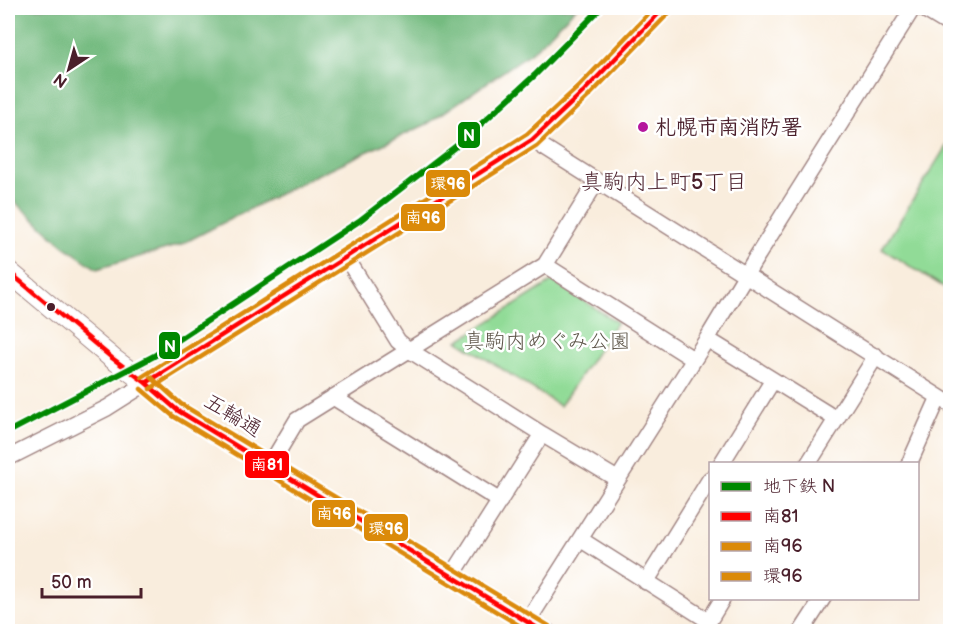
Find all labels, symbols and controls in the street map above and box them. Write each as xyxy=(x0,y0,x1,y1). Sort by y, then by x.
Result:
north arrow xyxy=(39,39,99,99)
text: N xyxy=(51,69,72,91)
place label: 札幌市南消防署 xyxy=(655,115,802,140)
marker: 札幌市南消防署 xyxy=(636,120,650,134)
line badge: N xyxy=(457,121,481,149)
text: N xyxy=(463,127,475,146)
line badge: 環96 xyxy=(425,169,471,198)
district label: 真駒内上町5丁目 xyxy=(581,169,747,196)
text: 環96 xyxy=(430,175,466,194)
line badge: 南96 xyxy=(400,203,446,232)
text: 南96 xyxy=(405,209,441,228)
unlabelled marker xyxy=(45,301,57,313)
park label: 真駒内めぐみ公園 xyxy=(463,329,631,354)
line badge: N xyxy=(158,331,181,360)
text: N xyxy=(164,338,176,357)
street label: 五輪通 xyxy=(199,388,266,442)
line badge: 南81 xyxy=(244,450,290,479)
text: 南81 xyxy=(251,456,283,475)
legend xyxy=(709,462,919,600)
text: 地下鉄 N xyxy=(763,476,835,497)
line badge: 南96 xyxy=(311,499,356,528)
text: 南96 xyxy=(316,505,352,524)
text: 南81 xyxy=(763,506,798,527)
line badge: 環96 xyxy=(363,513,409,542)
text: 環96 xyxy=(368,520,404,539)
text: 南96 xyxy=(763,536,802,557)
scale bar xyxy=(42,561,141,599)
text: 環96 xyxy=(763,566,802,587)
text: 50 m xyxy=(51,572,92,593)

